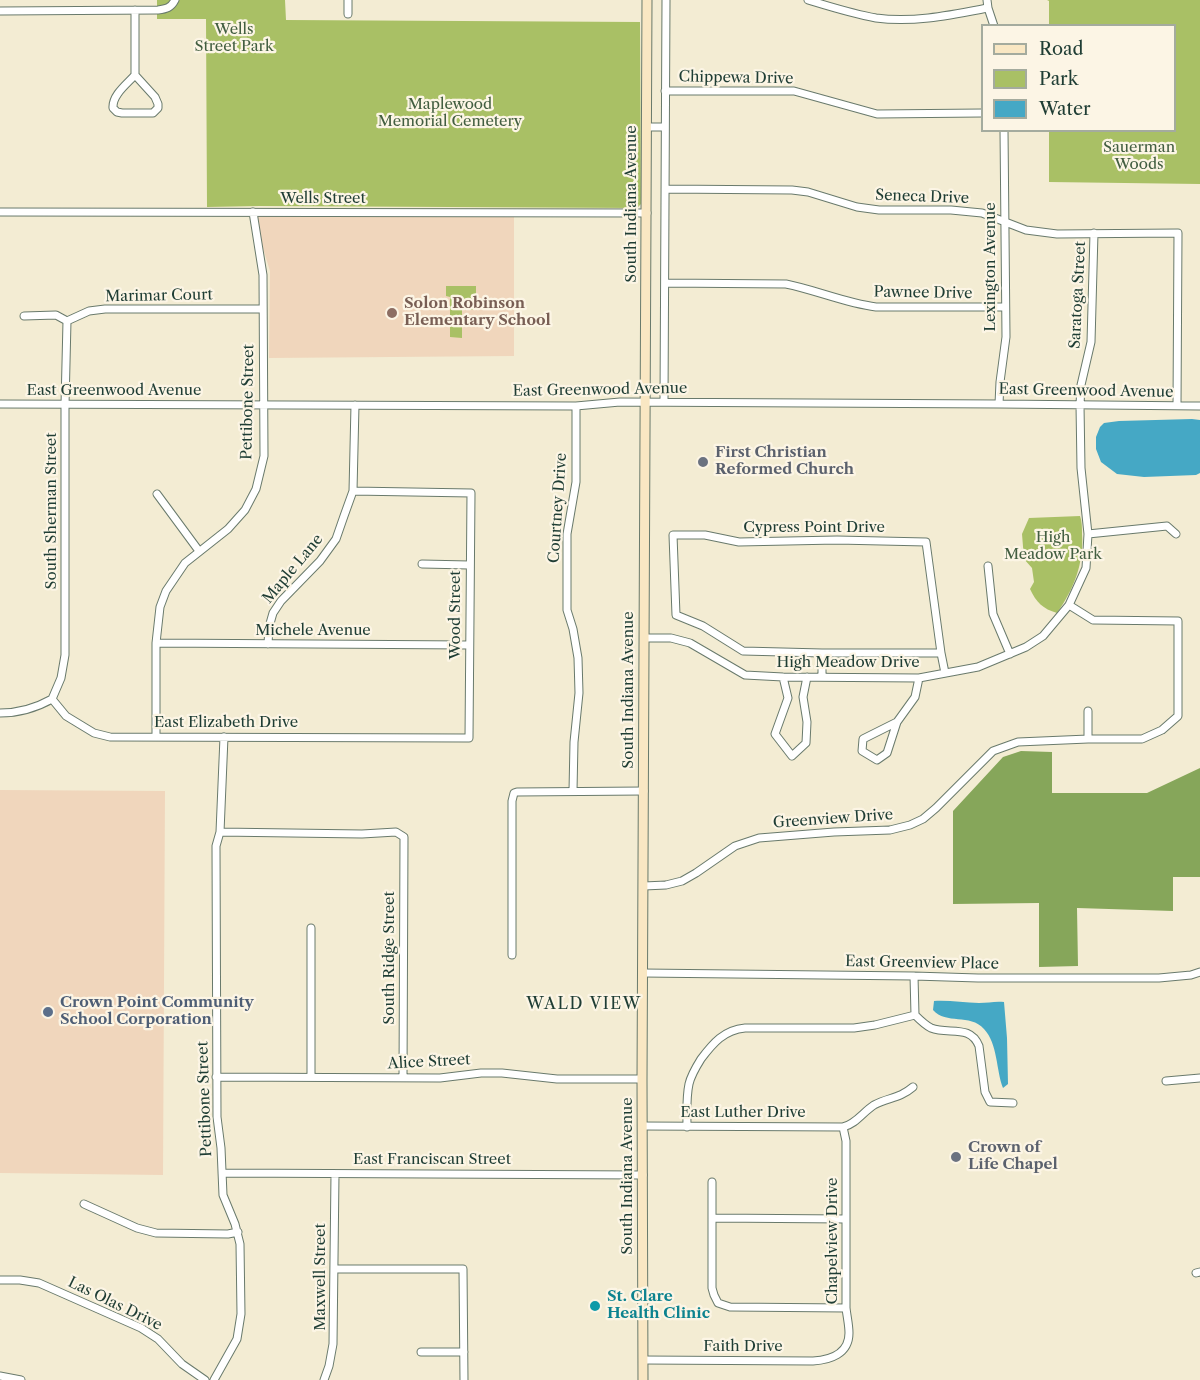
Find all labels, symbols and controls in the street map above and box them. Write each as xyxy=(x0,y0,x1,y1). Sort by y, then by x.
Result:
park label: Wells Street Park xyxy=(194,21,274,56)
legend xyxy=(981,24,1176,132)
text: Road xyxy=(1039,38,1084,60)
street label: Chippewa Drive xyxy=(678,68,794,88)
text: Park xyxy=(1039,68,1078,90)
park label: Maplewood Memorial Cemetery xyxy=(378,96,522,131)
text: Water xyxy=(1039,98,1091,120)
street label: South Indiana Avenue xyxy=(623,125,641,283)
park label: Sauerman Woods xyxy=(1103,139,1175,174)
street label: Seneca Drive xyxy=(875,186,969,208)
street label: Wells Street xyxy=(280,190,366,208)
street label: Lexington Avenue xyxy=(982,202,1000,332)
street label: Saratoga Street xyxy=(1066,241,1090,349)
street label: Pawnee Drive xyxy=(873,283,973,303)
street label: Marimar Court xyxy=(105,286,213,306)
place label: Solon Robinson Elementary School xyxy=(404,295,551,330)
marker: Solon Robinson Elementary School xyxy=(385,306,399,320)
street label: Pettibone Street xyxy=(238,344,258,460)
street label: East Greenwood Avenue xyxy=(512,379,688,401)
street label: East Greenwood Avenue xyxy=(998,380,1174,402)
street label: East Greenwood Avenue xyxy=(27,382,201,400)
street label: South Sherman Street xyxy=(43,433,61,589)
place label: First Christian Reformed Church xyxy=(715,444,854,479)
street label: Courtney Drive xyxy=(545,452,571,564)
marker: First Christian Reformed Church xyxy=(696,455,710,469)
street label: Cypress Point Drive xyxy=(743,519,885,537)
park label: High Meadow Park xyxy=(1004,529,1102,564)
street label: Maple Lane xyxy=(259,531,327,607)
street label: Wood Street xyxy=(447,570,465,660)
street label: South Indiana Avenue xyxy=(620,611,638,769)
street label: Michele Avenue xyxy=(255,622,371,640)
street label: High Meadow Drive xyxy=(776,654,920,672)
street label: East Elizabeth Drive xyxy=(154,714,298,732)
street label: Greenview Drive xyxy=(772,806,894,832)
street label: South Ridge Street xyxy=(381,891,399,1025)
street label: East Greenview Place xyxy=(845,953,999,973)
place label: Crown Point Community School Corporation xyxy=(60,994,254,1029)
district label: WALD VIEW xyxy=(526,994,642,1014)
marker: Crown Point Community School Corporation xyxy=(41,1005,55,1019)
street label: Pettibone Street xyxy=(194,1041,216,1157)
street label: Alice Street xyxy=(387,1051,471,1073)
street label: South Indiana Avenue xyxy=(619,1097,637,1255)
street label: East Luther Drive xyxy=(680,1104,806,1122)
place label: Crown of Life Chapel xyxy=(968,1139,1058,1174)
marker: Crown of Life Chapel xyxy=(949,1150,963,1164)
street label: East Franciscan Street xyxy=(353,1151,511,1169)
street label: Chapelview Drive xyxy=(824,1177,842,1305)
street label: Maxwell Street xyxy=(312,1223,330,1331)
street label: Las Olas Drive xyxy=(65,1273,165,1335)
place label: St. Clare Health Clinic xyxy=(607,1288,710,1323)
marker: St. Clare Health Clinic xyxy=(588,1299,602,1313)
street label: Faith Drive xyxy=(703,1338,783,1356)

